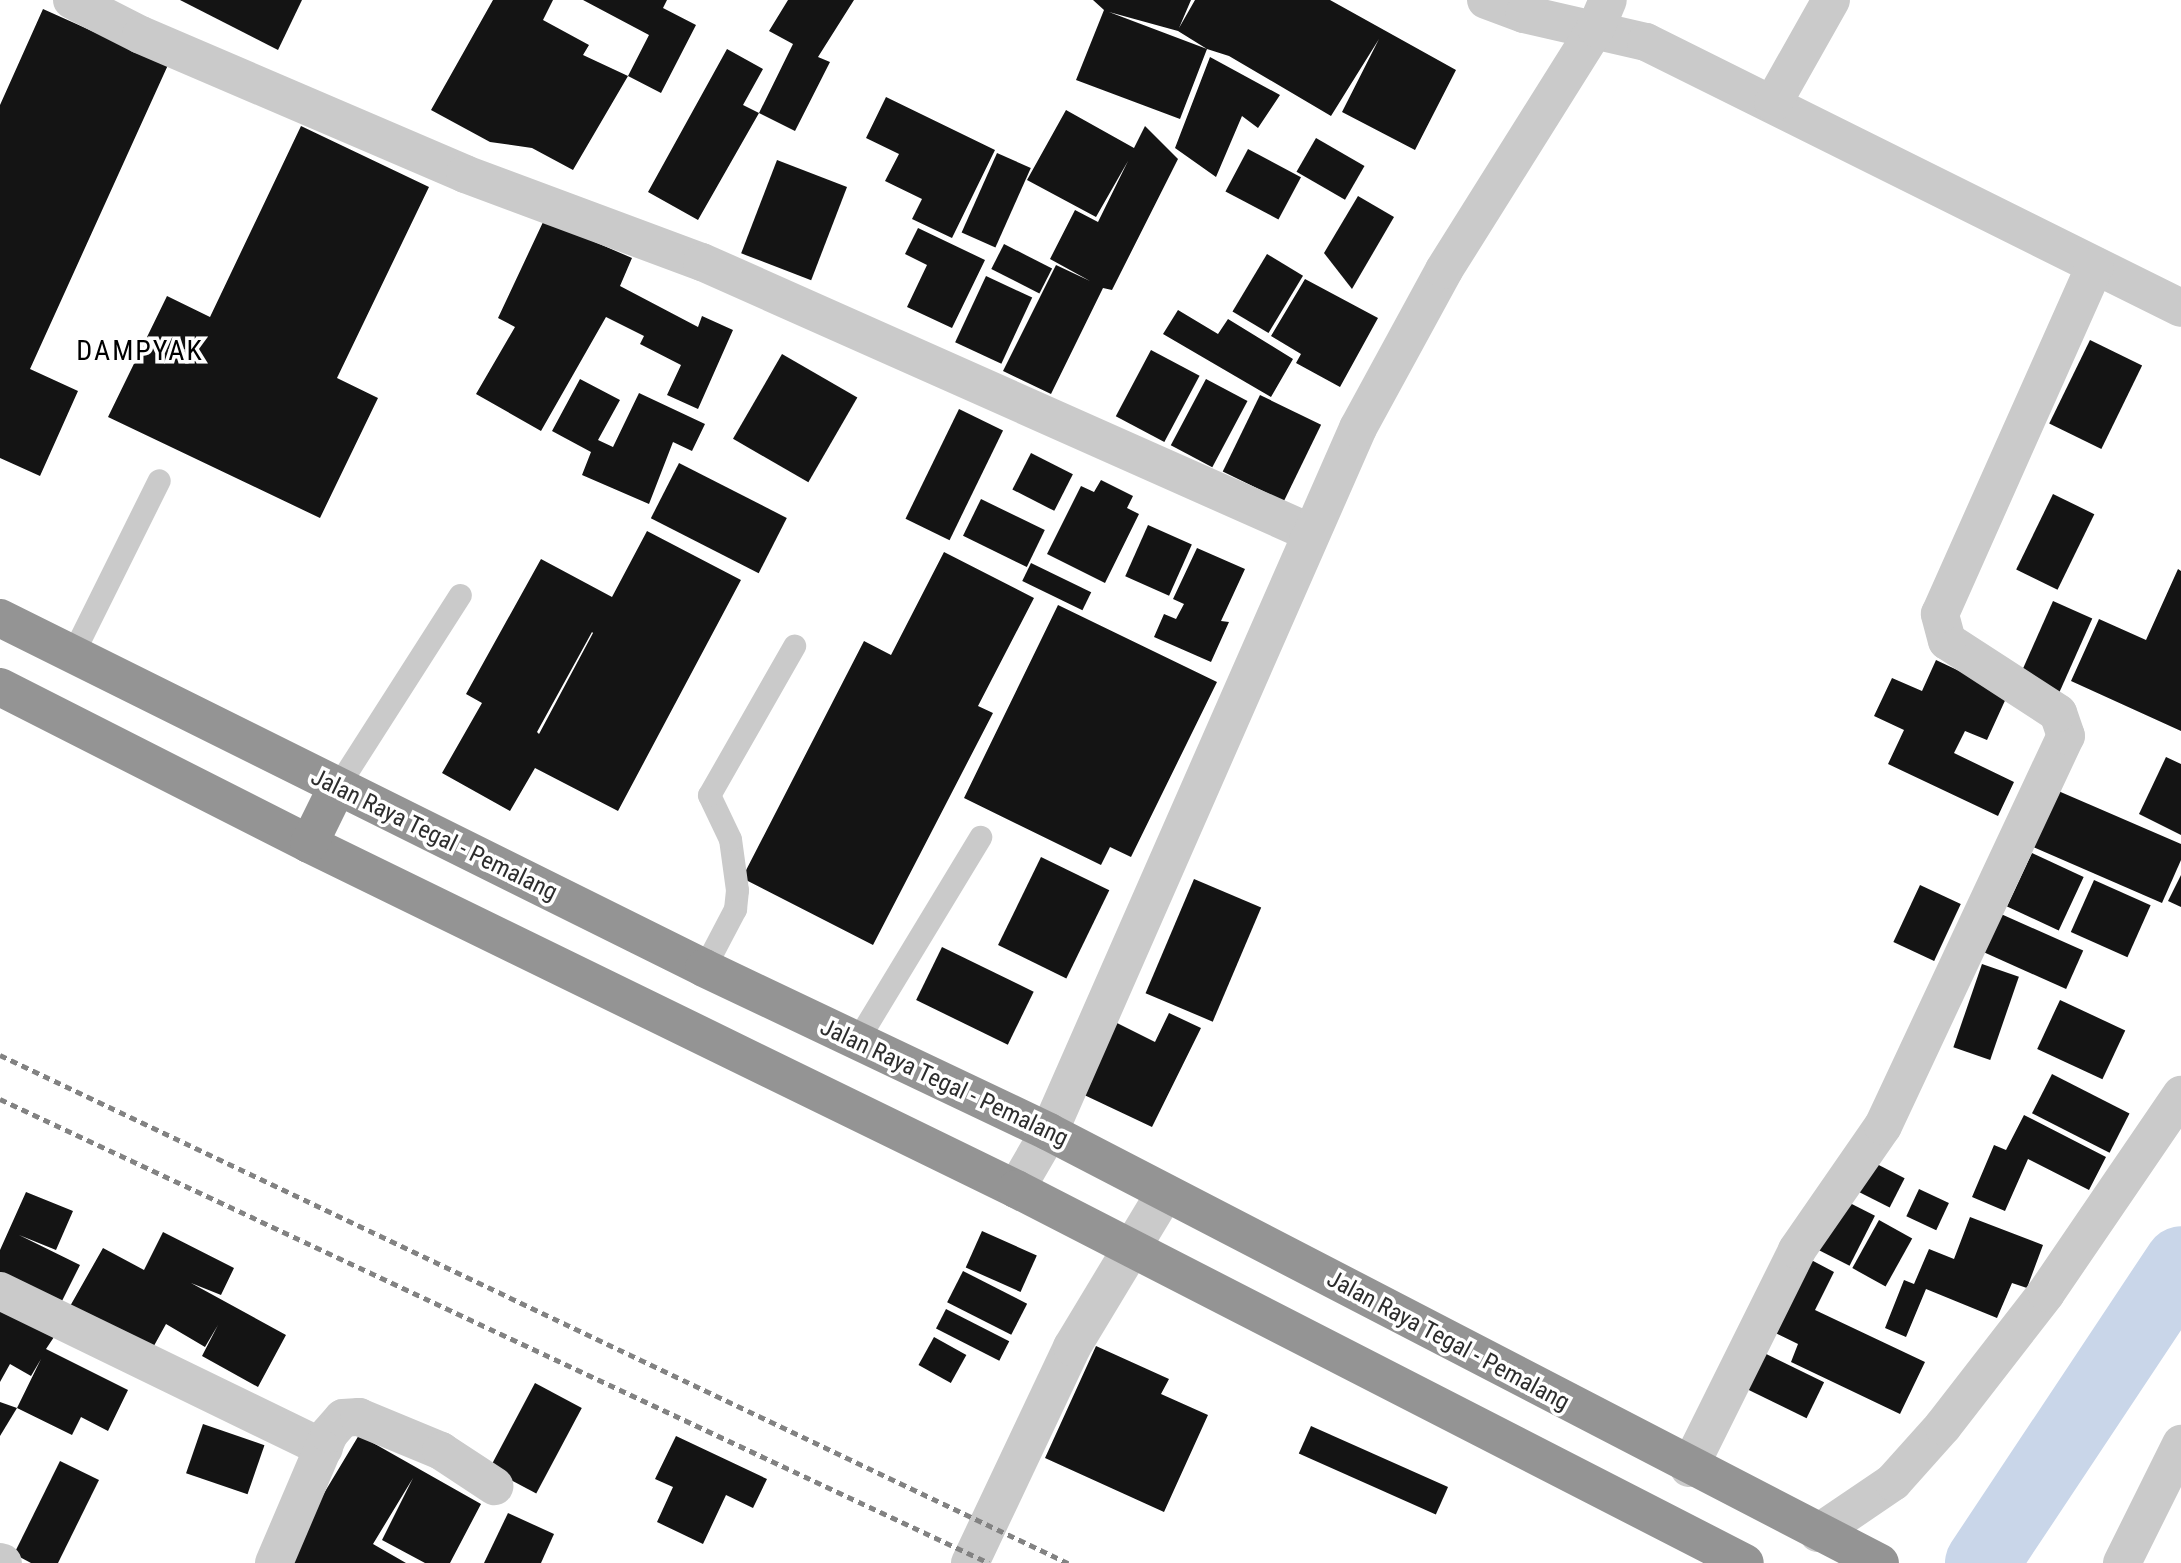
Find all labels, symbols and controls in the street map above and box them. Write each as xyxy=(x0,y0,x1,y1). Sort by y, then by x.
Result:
district label: DAMPYAK xyxy=(77,334,203,368)
street label: Jalan Raya Tegal - Pemalang xyxy=(306,763,562,907)
street label: Jalan Raya Tegal - Pemalang xyxy=(815,1013,1073,1153)
street label: Jalan Raya Tegal - Pemalang xyxy=(1322,1265,1574,1417)

